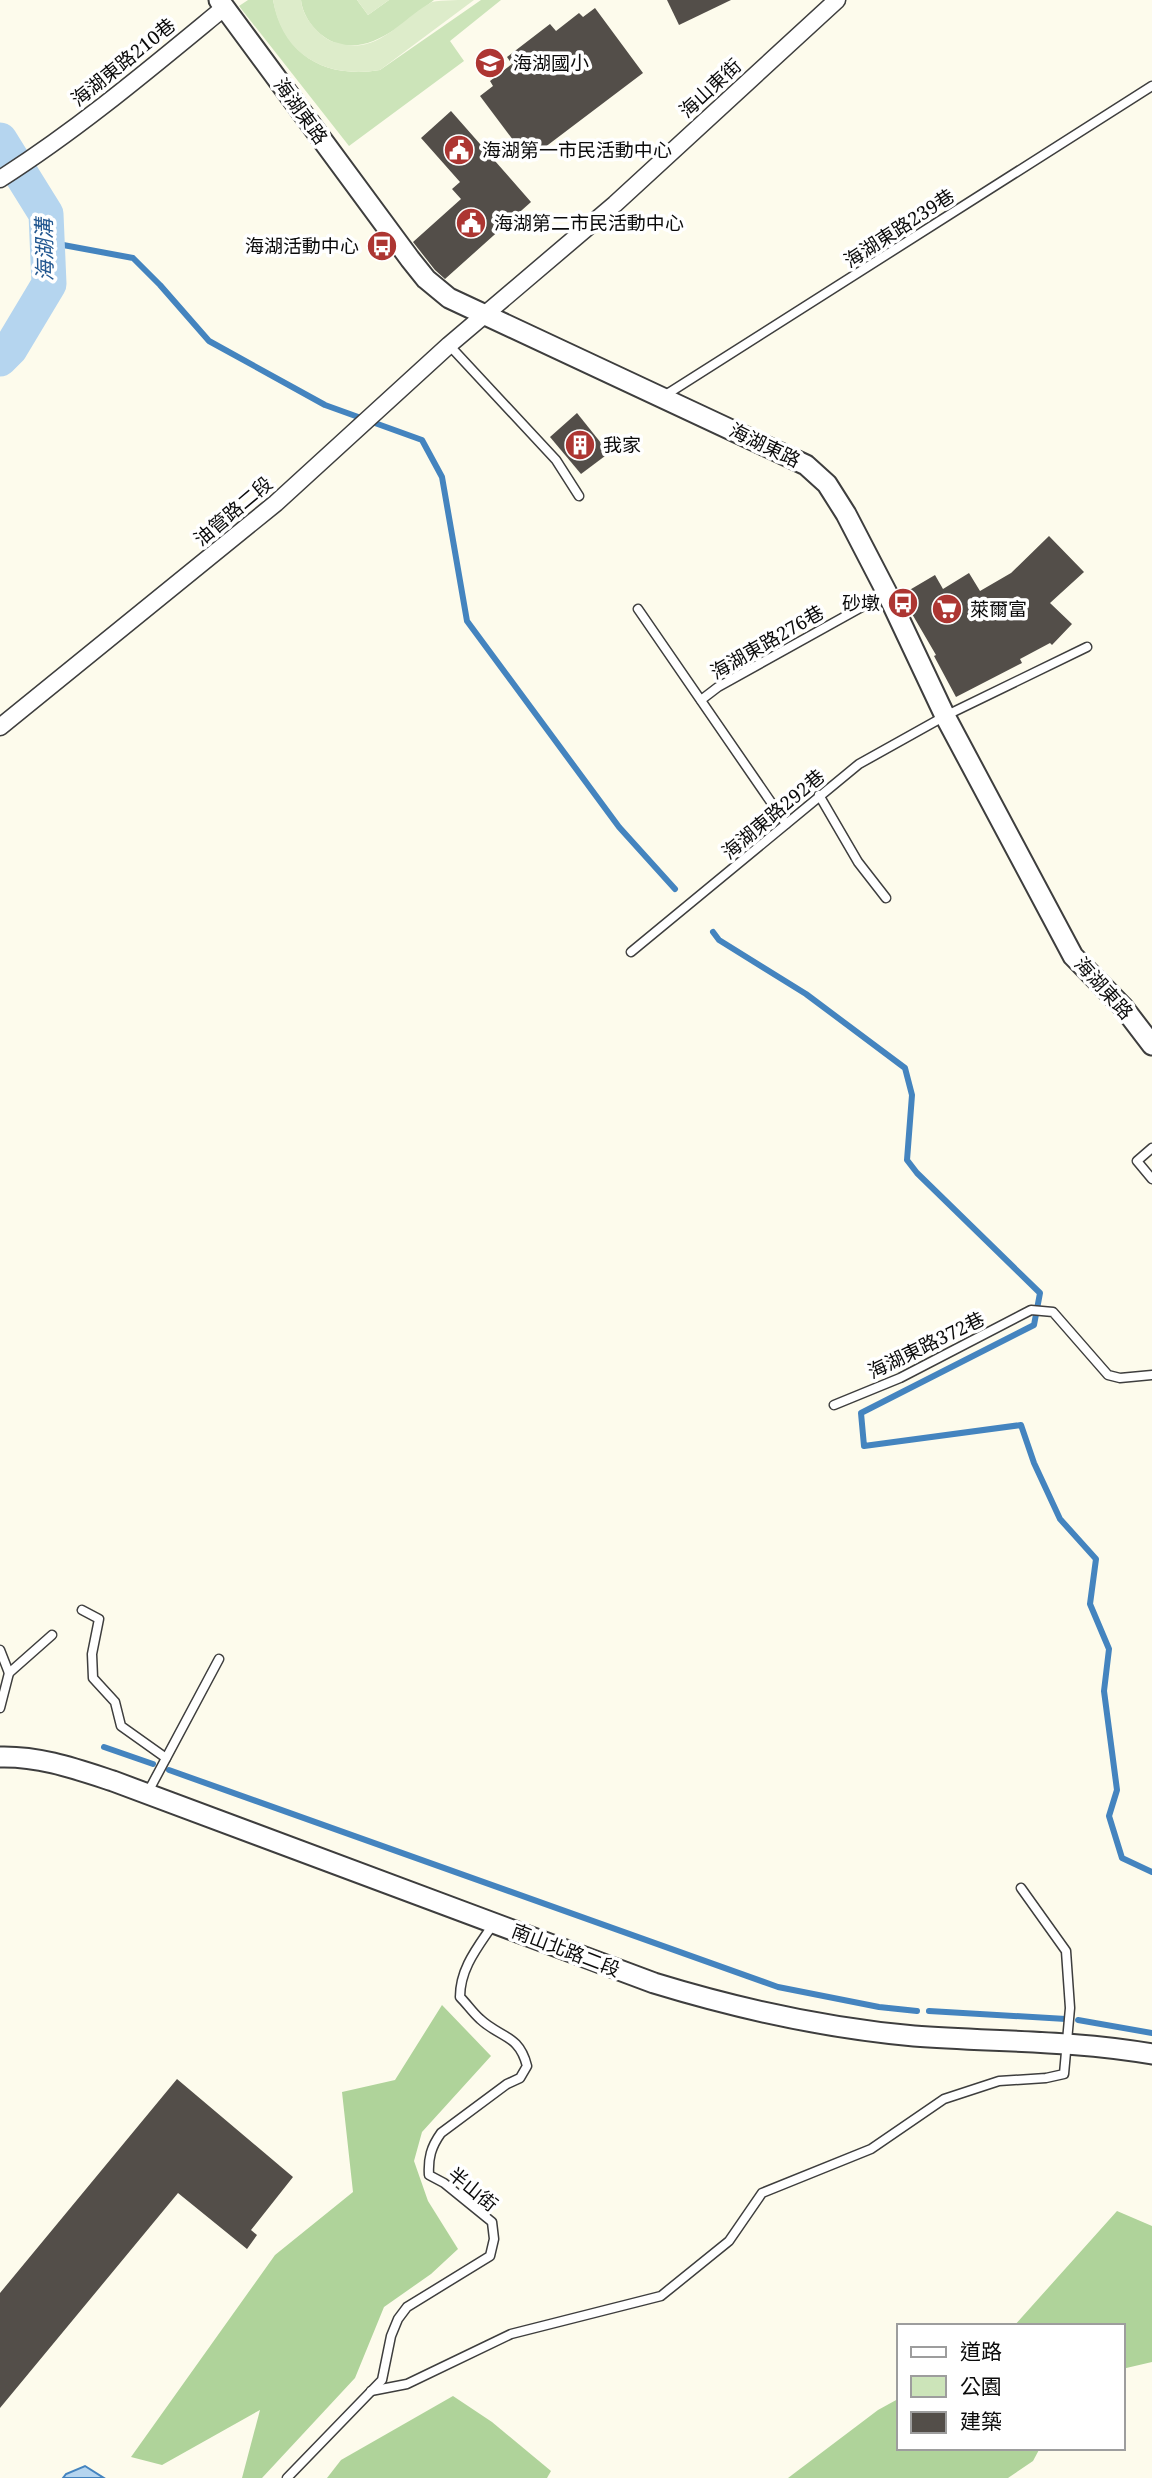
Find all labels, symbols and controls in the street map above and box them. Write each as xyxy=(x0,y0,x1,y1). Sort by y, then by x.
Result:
street label: 海湖東路210巷 xyxy=(66,12,180,112)
school or university icon: 海湖國小 xyxy=(473,46,507,80)
place label: 海湖國小 xyxy=(513,50,589,76)
street label: 海山東街 xyxy=(673,53,747,123)
street label: 海湖東路 xyxy=(268,73,334,149)
public building icon: 海湖第一市民活動中心 xyxy=(442,133,476,167)
place label: 海湖第一市民活動中心 xyxy=(482,137,672,163)
street label: 海湖東路239巷 xyxy=(839,183,959,273)
public building icon: 海湖第二市民活動中心 xyxy=(454,206,488,240)
place label: 海湖第二市民活動中心 xyxy=(494,210,684,236)
water label: 海湖溝 xyxy=(29,215,59,282)
bus stop icon: 海湖活動中心 xyxy=(365,229,399,263)
place label: 海湖活動中心 xyxy=(245,233,359,259)
street label: 海湖東路 xyxy=(725,417,805,473)
building icon: 我家 xyxy=(563,428,597,462)
place label: 我家 xyxy=(603,432,641,458)
street label: 油管路二段 xyxy=(188,471,278,551)
bus stop icon: 砂墩 xyxy=(886,586,920,620)
place label: 砂墩 xyxy=(842,590,880,616)
supermarket icon: 萊爾富 xyxy=(930,592,964,626)
place label: 萊爾富 xyxy=(970,596,1027,622)
street label: 海湖東路276巷 xyxy=(706,599,828,685)
street label: 海湖東路292巷 xyxy=(716,763,830,865)
street label: 海湖東路 xyxy=(1069,951,1139,1025)
street label: 海湖東路372巷 xyxy=(863,1306,989,1384)
street label: 南山北路二段 xyxy=(508,1917,624,1983)
street label: 半山街 xyxy=(443,2161,503,2217)
legend xyxy=(897,2324,1124,2450)
text: 道路 xyxy=(960,2337,1002,2365)
text: 公園 xyxy=(960,2372,1002,2400)
text: 建築 xyxy=(960,2407,1002,2435)

